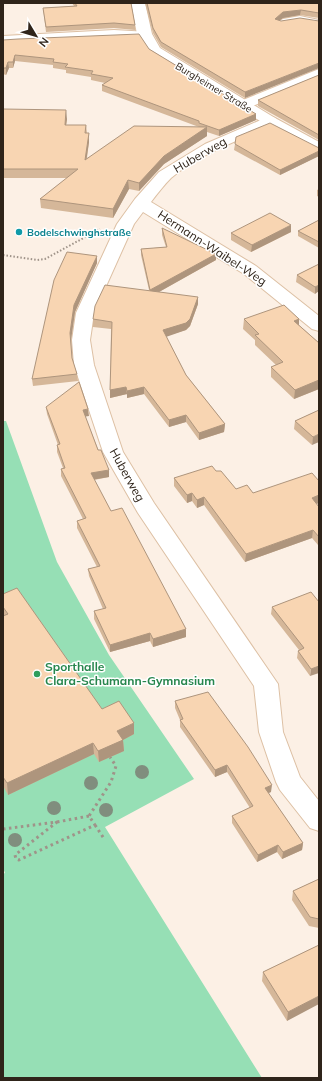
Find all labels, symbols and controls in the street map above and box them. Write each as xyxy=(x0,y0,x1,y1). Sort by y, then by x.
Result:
north arrow xyxy=(16,16,56,56)
text: N xyxy=(36,35,52,50)
street label: Burgheimer Straße xyxy=(173,59,255,116)
street label: Huberweg xyxy=(171,133,229,176)
street label: Hermann-Waibel-Weg xyxy=(155,207,269,288)
place label: Bodelschwinghstraße xyxy=(27,226,131,239)
marker: Bodelschwinghstraße xyxy=(14,227,24,237)
street label: Huberweg xyxy=(107,445,148,504)
place label: Sporthalle Clara-Schumann-Gymnasium xyxy=(45,659,215,688)
marker: Sporthalle Clara-Schumann-Gymnasium xyxy=(32,669,42,679)

